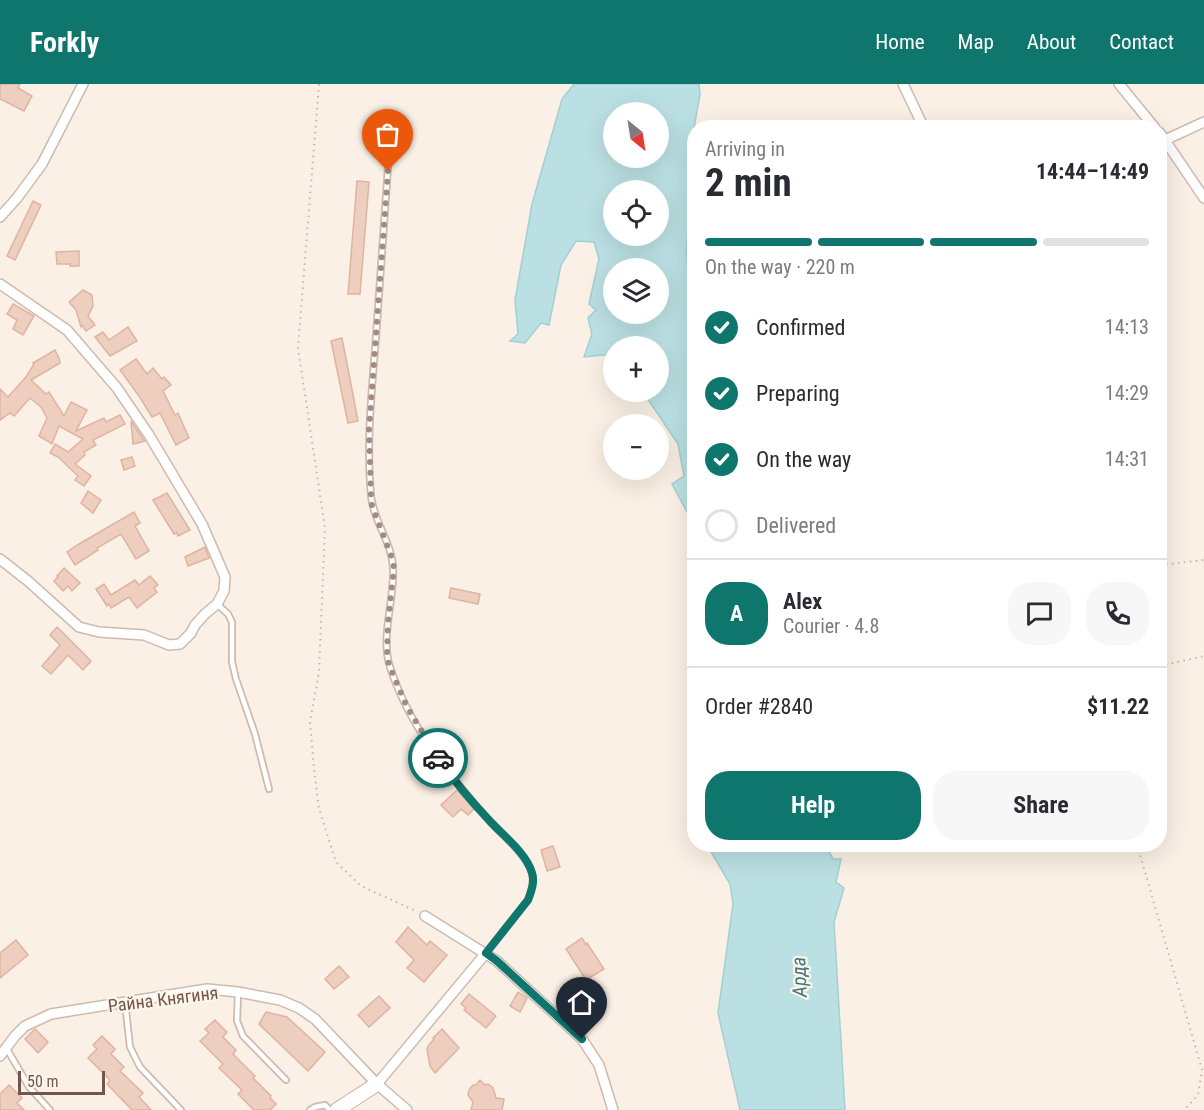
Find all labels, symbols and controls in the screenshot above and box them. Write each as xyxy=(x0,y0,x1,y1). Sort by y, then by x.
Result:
text: Forkly xyxy=(30,26,99,59)
text: Home xyxy=(875,30,925,54)
text: Map xyxy=(958,30,994,54)
text: About xyxy=(1027,30,1076,54)
text: Contact xyxy=(1109,30,1174,54)
north arrow xyxy=(603,102,669,168)
map controls xyxy=(603,102,669,480)
pin xyxy=(362,109,413,171)
icon: bag xyxy=(371,118,404,151)
text: Arriving in xyxy=(705,137,785,161)
text: 14:44–14:49 xyxy=(1036,159,1149,184)
text: 2 min xyxy=(705,160,792,206)
button: locate xyxy=(603,180,669,246)
text: On the way · 220 m xyxy=(705,255,855,279)
button: layers xyxy=(603,258,669,324)
icon: check xyxy=(705,311,738,344)
text: Confirmed xyxy=(756,315,845,340)
text: 14:13 xyxy=(1105,315,1149,339)
button: + xyxy=(603,336,669,402)
icon: check xyxy=(705,377,738,410)
text: Preparing xyxy=(756,381,840,406)
text: 14:29 xyxy=(1105,381,1149,405)
button: − xyxy=(603,414,669,480)
icon: check xyxy=(705,443,738,476)
text: On the way xyxy=(756,447,851,472)
text: 14:31 xyxy=(1105,447,1149,471)
text: Delivered xyxy=(756,513,836,538)
button: chat xyxy=(1008,582,1071,645)
button: phone xyxy=(1086,582,1149,645)
text: Alex xyxy=(783,589,822,614)
text: A xyxy=(730,601,743,626)
text: Courier · 4.8 xyxy=(783,614,879,638)
text: Order #2840 xyxy=(705,694,813,719)
text: $11.22 xyxy=(1087,694,1149,719)
courier xyxy=(408,728,468,788)
icon: car xyxy=(422,742,455,775)
button: Help xyxy=(705,771,921,840)
button: Share xyxy=(933,771,1149,840)
water label: Арда xyxy=(786,956,812,999)
pin xyxy=(556,977,607,1039)
street label: Райна Княгиня xyxy=(107,982,219,1016)
icon: home xyxy=(565,986,598,1019)
scale bar xyxy=(18,1068,105,1096)
text: 50 m xyxy=(27,1072,59,1091)

